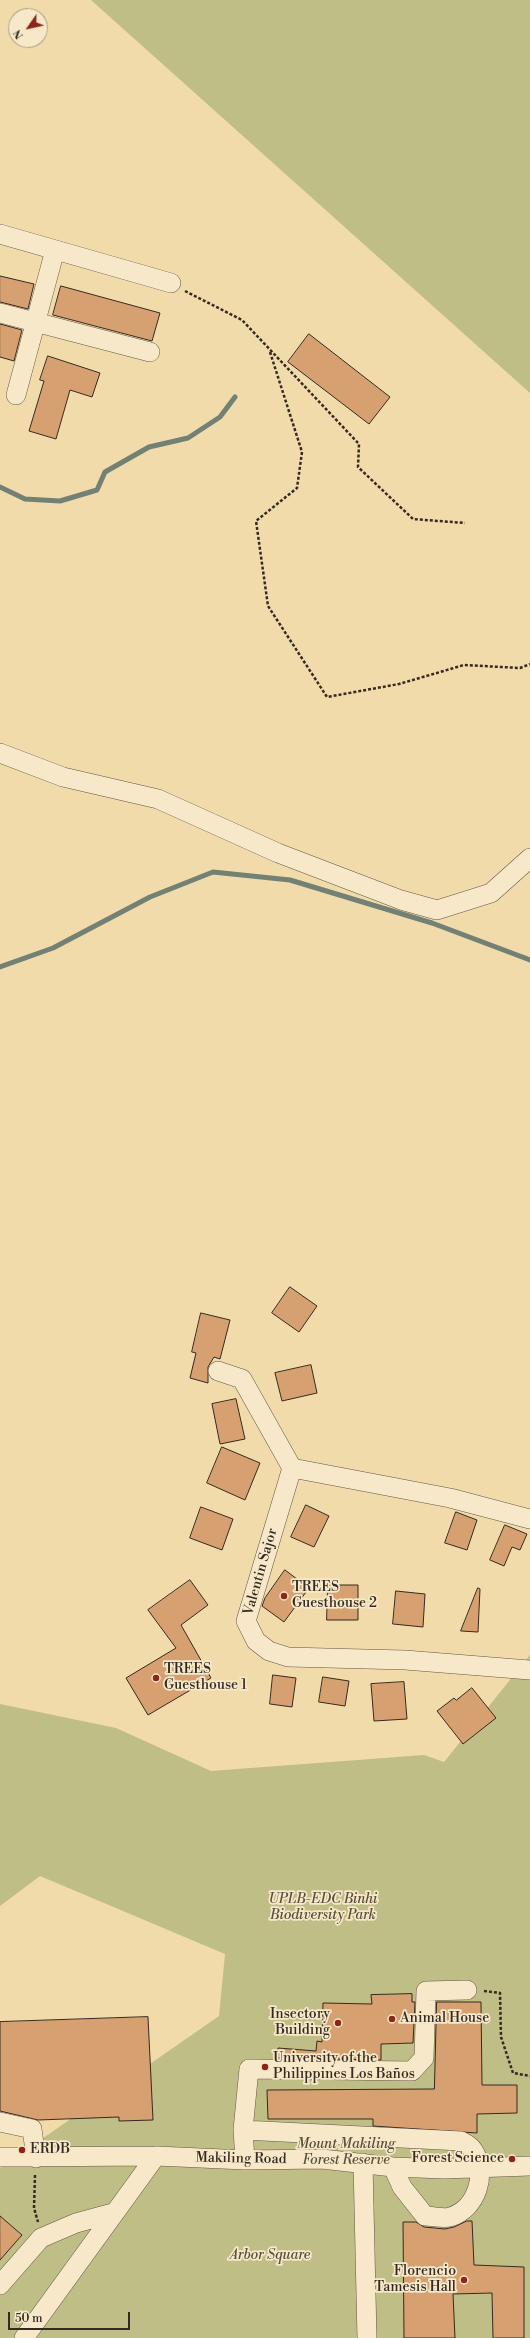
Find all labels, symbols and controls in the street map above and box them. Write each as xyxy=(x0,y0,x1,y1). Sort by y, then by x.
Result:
north arrow xyxy=(8,8,48,48)
text: N xyxy=(11,27,27,42)
street label: Valentin Sajor xyxy=(241,1527,281,1617)
place label: TREES Guesthouse 2 xyxy=(292,1580,377,1612)
marker: TREES Guesthouse 2 xyxy=(279,1591,289,1601)
place label: TREES Guesthouse 1 xyxy=(164,1662,247,1694)
marker: TREES Guesthouse 1 xyxy=(151,1673,161,1683)
park label: UPLB-EDC Binhi Biodiversity Park xyxy=(269,1892,377,1924)
place label: Insectory Building xyxy=(270,2007,330,2040)
place label: Animal House xyxy=(400,2011,489,2027)
marker: Animal House xyxy=(387,2014,397,2024)
marker: Insectory Building xyxy=(333,2018,343,2028)
place label: University of the Philippines Los Baños xyxy=(273,2051,415,2084)
marker: University of the Philippines Los Baños xyxy=(260,2062,270,2072)
park label: Mount Makiling Forest Reserve xyxy=(297,2137,395,2170)
place label: ERDB xyxy=(30,2142,70,2158)
marker: ERDB xyxy=(17,2145,27,2155)
street label: Makiling Road xyxy=(195,2150,287,2168)
place label: Forest Science xyxy=(412,2151,504,2167)
marker: Forest Science xyxy=(507,2154,517,2164)
park label: Arbor Square xyxy=(230,2248,310,2264)
place label: Florencio Tamesis Hall xyxy=(374,2264,456,2296)
marker: Florencio Tamesis Hall xyxy=(459,2275,469,2285)
scale bar xyxy=(10,2304,132,2330)
text: 50 m xyxy=(15,2311,43,2326)

